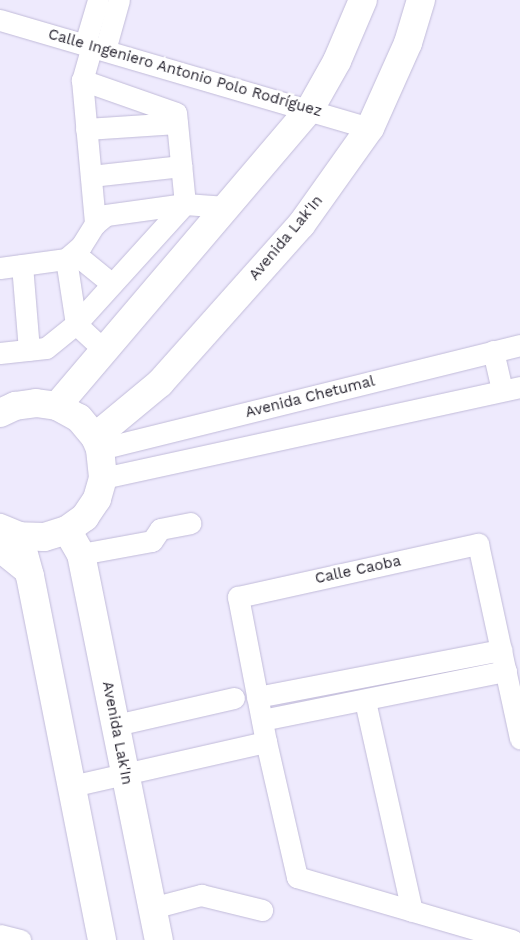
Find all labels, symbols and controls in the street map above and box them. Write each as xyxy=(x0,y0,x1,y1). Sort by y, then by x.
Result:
street label: Calle Ingeniero Antonio Polo Rodríguez xyxy=(46,25,324,121)
street label: Avenida Lak'In xyxy=(245,192,327,284)
street label: Avenida Chetumal xyxy=(243,372,377,422)
street label: Calle Caoba xyxy=(313,552,403,588)
street label: Avenida Lak'In xyxy=(98,680,136,786)

